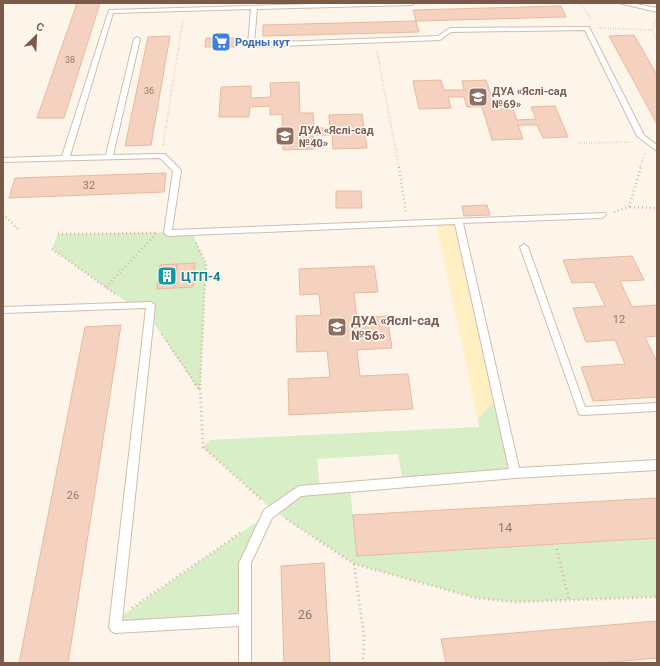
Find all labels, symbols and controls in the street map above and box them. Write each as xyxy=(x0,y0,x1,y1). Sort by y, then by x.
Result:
north arrow xyxy=(16,16,56,56)
text: С xyxy=(34,20,46,35)
supermarket icon: Родны кут xyxy=(210,31,232,53)
place label: Родны кут xyxy=(235,36,291,49)
house number: 38 xyxy=(65,55,75,65)
place label: ДУА «Яслі-сад №69» xyxy=(492,85,567,111)
house number: 36 xyxy=(144,86,154,96)
school or university icon: ДУА «Яслі-сад №69» xyxy=(467,86,489,108)
place label: ДУА «Яслі-сад №40» xyxy=(299,124,374,150)
school or university icon: ДУА «Яслі-сад №40» xyxy=(274,125,296,147)
house number: 32 xyxy=(83,179,95,192)
building icon: ЦТП-4 xyxy=(156,265,178,287)
place label: ЦТП-4 xyxy=(181,269,221,284)
place label: ДУА «Яслі-сад №56» xyxy=(351,313,439,343)
house number: 12 xyxy=(613,313,625,326)
school or university icon: ДУА «Яслі-сад №56» xyxy=(326,316,348,338)
house number: 26 xyxy=(67,489,79,502)
house number: 14 xyxy=(498,520,513,535)
house number: 26 xyxy=(298,607,312,622)

